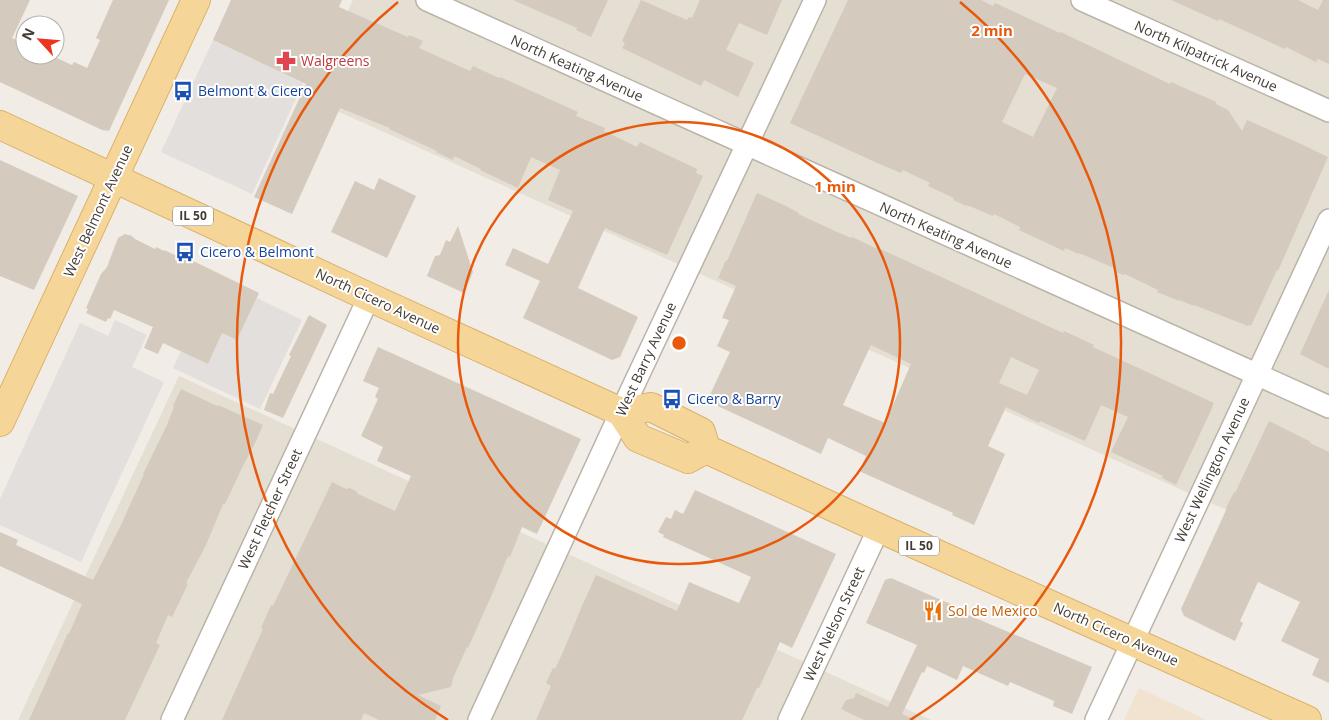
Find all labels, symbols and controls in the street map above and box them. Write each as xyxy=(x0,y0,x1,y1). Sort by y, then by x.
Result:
north arrow xyxy=(15,15,65,65)
street label: North Kilpatrick Avenue xyxy=(1132,15,1281,96)
text: 2 min xyxy=(971,20,1013,40)
text: N xyxy=(17,25,39,43)
street label: North Keating Avenue xyxy=(508,30,647,105)
pharmacy icon: Walgreens xyxy=(275,50,297,72)
place label: Walgreens xyxy=(301,51,370,70)
bus stop icon: Belmont & Cicero xyxy=(172,80,194,102)
place label: Belmont & Cicero xyxy=(198,81,312,100)
street label: West Belmont Avenue xyxy=(59,141,137,280)
text: 1 min xyxy=(814,176,856,196)
street label: North Keating Avenue xyxy=(877,197,1016,272)
road number: IL 50 xyxy=(173,207,213,226)
bus stop icon: Cicero & Belmont xyxy=(174,241,196,263)
place label: Cicero & Belmont xyxy=(200,242,314,261)
street label: North Cicero Avenue xyxy=(313,263,444,338)
street label: West Barry Avenue xyxy=(611,299,680,419)
centre of rings xyxy=(670,334,688,352)
bus stop icon: Cicero & Barry xyxy=(661,388,683,410)
place label: Cicero & Barry xyxy=(687,389,782,408)
street label: West Wellington Avenue xyxy=(1170,394,1254,545)
street label: West Fletcher Street xyxy=(233,445,306,572)
road number: IL 50 xyxy=(899,536,939,556)
street label: West Nelson Street xyxy=(799,563,868,684)
street label: North Cicero Avenue xyxy=(1051,597,1182,670)
restaurant icon: Sol de Mexico xyxy=(922,600,944,622)
place label: Sol de Mexico xyxy=(948,601,1038,620)

